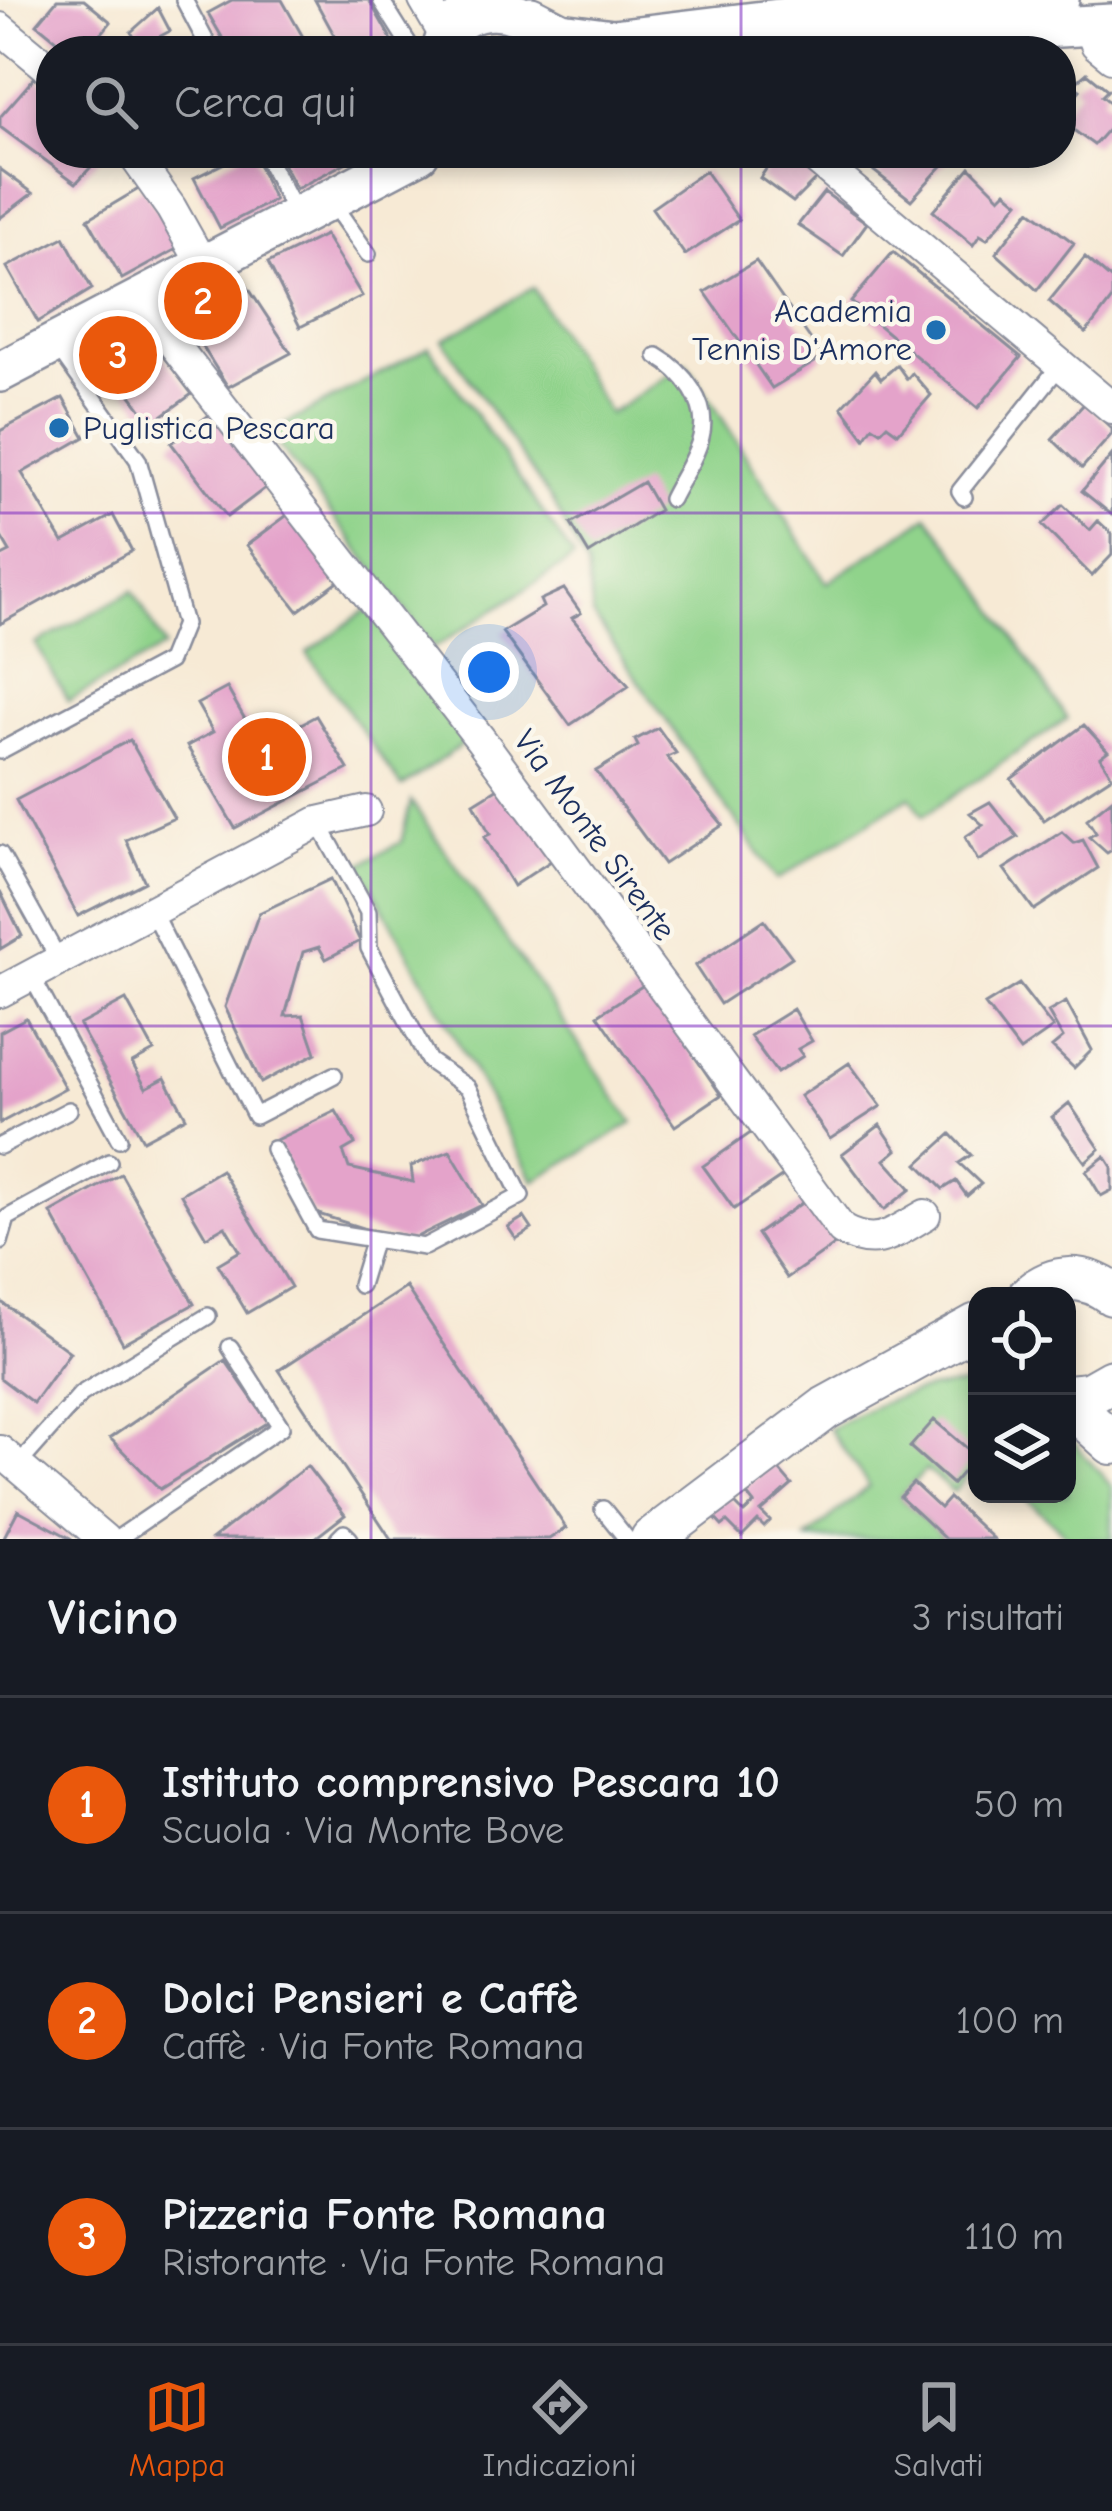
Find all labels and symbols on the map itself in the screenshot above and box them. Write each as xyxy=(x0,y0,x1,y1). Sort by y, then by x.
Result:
pin: 2 xyxy=(164,256,242,346)
place label: Academia Tennis D'Amore xyxy=(692,292,912,368)
pin: 3 xyxy=(79,310,157,400)
marker: Academia Tennis D'Amore xyxy=(923,317,949,343)
place label: Puglistica Pescara xyxy=(83,409,335,447)
marker: Puglistica Pescara xyxy=(46,415,72,441)
your location xyxy=(459,642,519,702)
pin: 1 xyxy=(228,712,306,802)
street label: Via Monte Sirente xyxy=(506,722,684,948)

